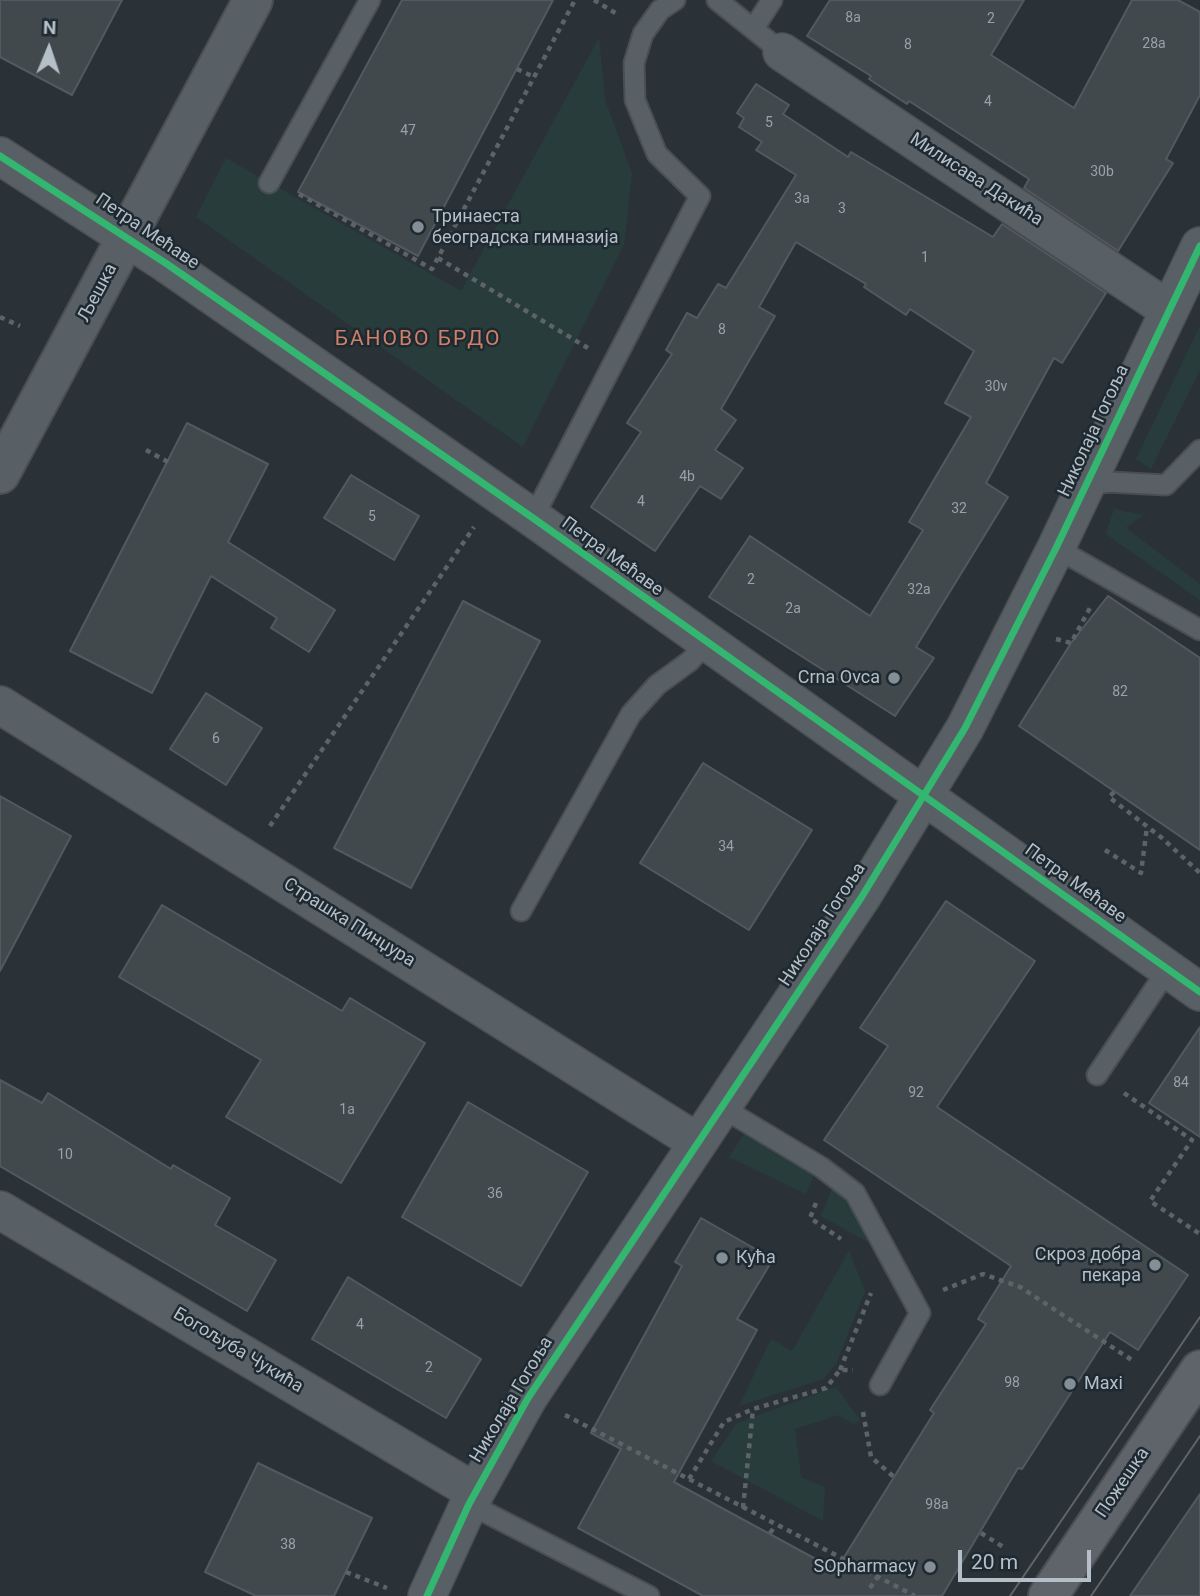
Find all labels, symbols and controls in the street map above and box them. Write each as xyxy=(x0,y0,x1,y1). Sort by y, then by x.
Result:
house number: 8a xyxy=(845,10,861,26)
house number: 2 xyxy=(987,11,995,27)
north arrow xyxy=(14,14,84,84)
text: N xyxy=(43,16,57,39)
house number: 28a xyxy=(1142,36,1166,52)
house number: 8 xyxy=(904,37,912,53)
house number: 4 xyxy=(984,94,992,110)
house number: 5 xyxy=(765,115,773,131)
house number: 47 xyxy=(400,123,416,139)
street label: Милисава Дакића xyxy=(905,129,1047,231)
house number: 30b xyxy=(1090,164,1114,180)
street label: Петра Мећаве xyxy=(91,189,203,275)
house number: 3a xyxy=(794,191,810,207)
house number: 3 xyxy=(838,201,846,217)
place label: Тринаеста београдска гимназија xyxy=(432,206,619,248)
marker: Тринаеста београдска гимназија xyxy=(410,219,426,235)
house number: 1 xyxy=(921,250,929,266)
street label: Љешка xyxy=(74,260,122,326)
house number: 8 xyxy=(718,322,726,338)
district label: БАНОВО БРДО xyxy=(336,327,500,353)
street label: Николаја Гогоља xyxy=(1054,362,1134,500)
house number: 30v xyxy=(985,379,1007,395)
house number: 4b xyxy=(679,469,695,485)
house number: 4 xyxy=(637,494,645,510)
house number: 32 xyxy=(951,501,967,517)
house number: 5 xyxy=(368,509,376,525)
street label: Петра Мећаве xyxy=(557,513,667,601)
house number: 2 xyxy=(747,572,755,588)
house number: 32a xyxy=(907,582,931,598)
house number: 2a xyxy=(785,601,801,617)
place label: Crna Ovca xyxy=(798,667,880,689)
marker: Crna Ovca xyxy=(886,670,902,686)
house number: 82 xyxy=(1112,684,1128,700)
house number: 6 xyxy=(212,731,220,747)
house number: 34 xyxy=(718,839,734,855)
street label: Петра Мећаве xyxy=(1020,840,1130,928)
street label: Николаја Гогоља xyxy=(775,859,871,991)
street label: Страшка Пинџура xyxy=(279,874,419,972)
house number: 84 xyxy=(1173,1075,1189,1091)
house number: 92 xyxy=(908,1085,924,1101)
house number: 1a xyxy=(339,1102,355,1118)
house number: 10 xyxy=(57,1147,73,1163)
house number: 36 xyxy=(487,1186,503,1202)
place label: Скроз добра пекара xyxy=(1035,1244,1141,1286)
place label: Кућа xyxy=(736,1247,776,1269)
marker: Кућа xyxy=(714,1250,730,1266)
marker: Скроз добра пекара xyxy=(1147,1257,1163,1273)
street label: Богољуба Чукића xyxy=(169,1304,307,1398)
house number: 4 xyxy=(356,1317,364,1333)
street label: Николаја Гогоља xyxy=(466,1333,558,1467)
house number: 2 xyxy=(425,1360,433,1376)
place label: Maxi xyxy=(1084,1373,1123,1395)
house number: 98 xyxy=(1004,1375,1020,1391)
marker: Maxi xyxy=(1062,1376,1078,1392)
street label: Пожешка xyxy=(1092,1444,1154,1522)
house number: 98a xyxy=(925,1497,949,1513)
scale bar xyxy=(962,1536,1095,1580)
house number: 38 xyxy=(280,1537,296,1553)
text: 20 m xyxy=(971,1550,1018,1574)
place label: SOpharmacy xyxy=(814,1556,916,1578)
marker: SOpharmacy xyxy=(922,1559,938,1575)

